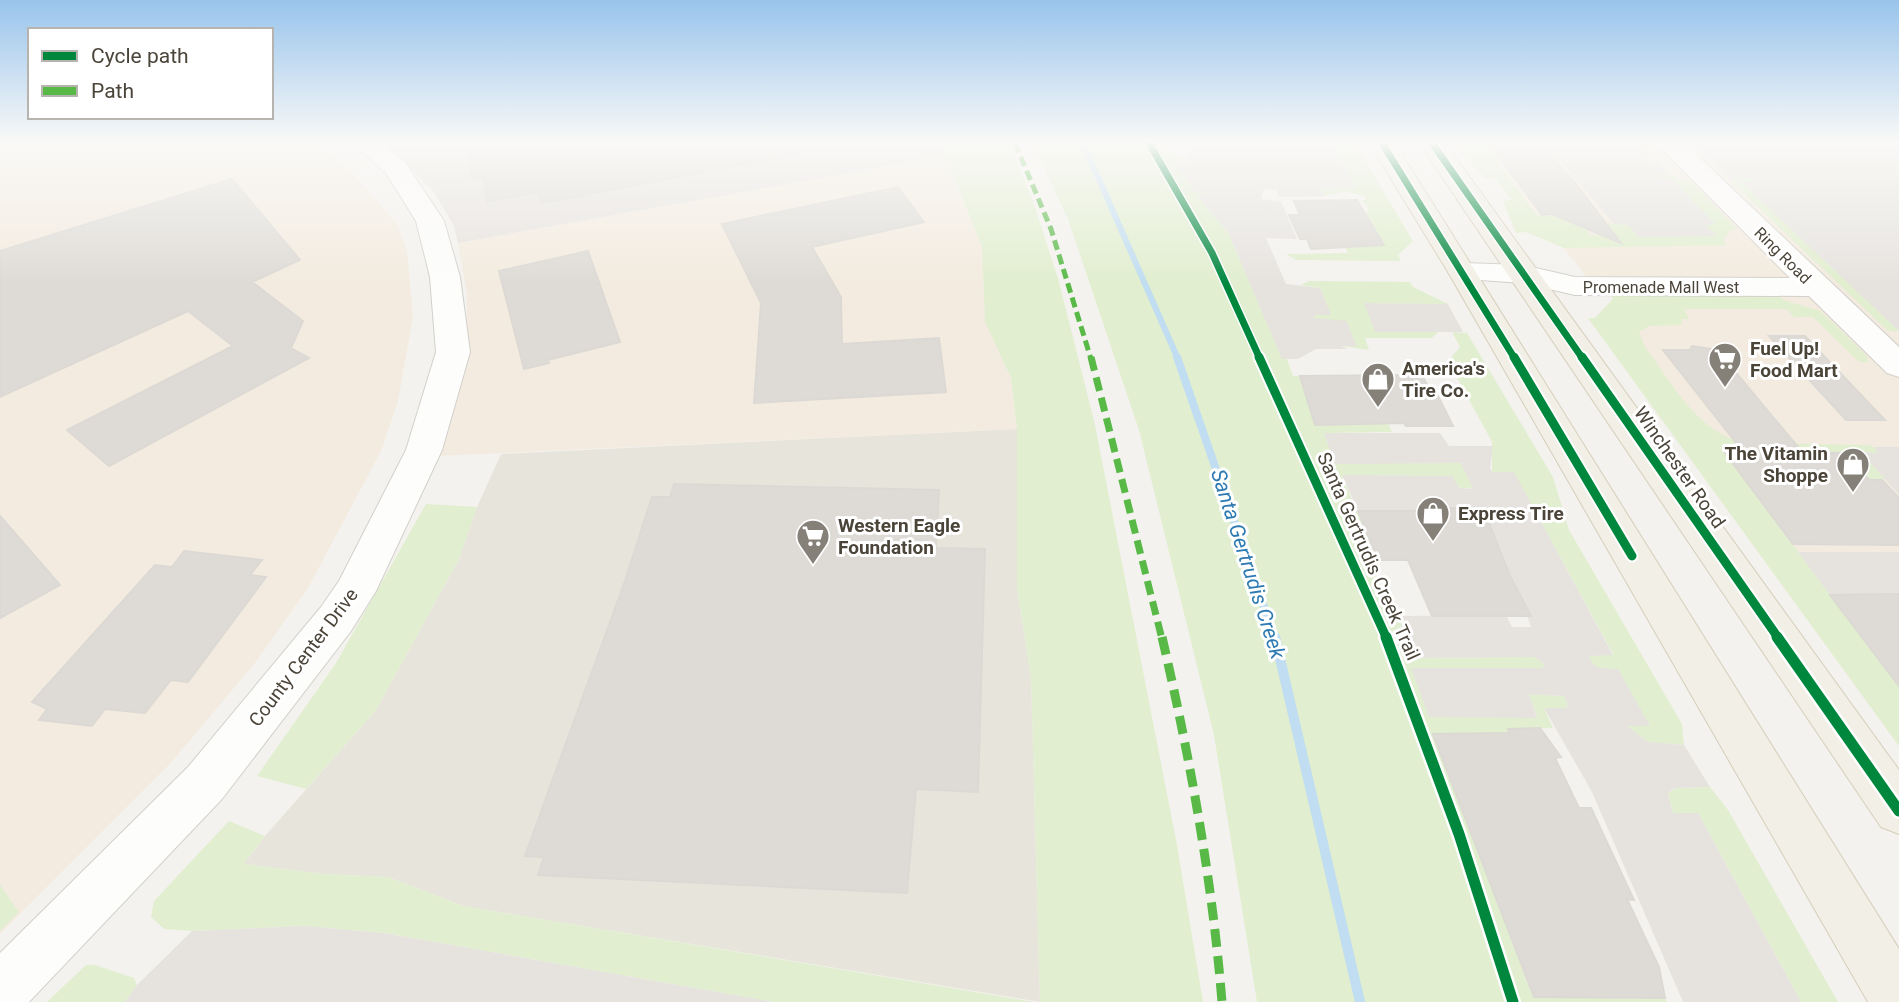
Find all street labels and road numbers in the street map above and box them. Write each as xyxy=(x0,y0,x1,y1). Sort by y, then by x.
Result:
street label: Ring Road xyxy=(1750,223,1815,288)
street label: Promenade Mall West xyxy=(1583,278,1739,297)
street label: Winchester Road xyxy=(1629,402,1730,533)
street label: Santa Gertrudis Creek Trail xyxy=(1312,449,1425,664)
street label: County Center Drive xyxy=(244,584,363,731)

